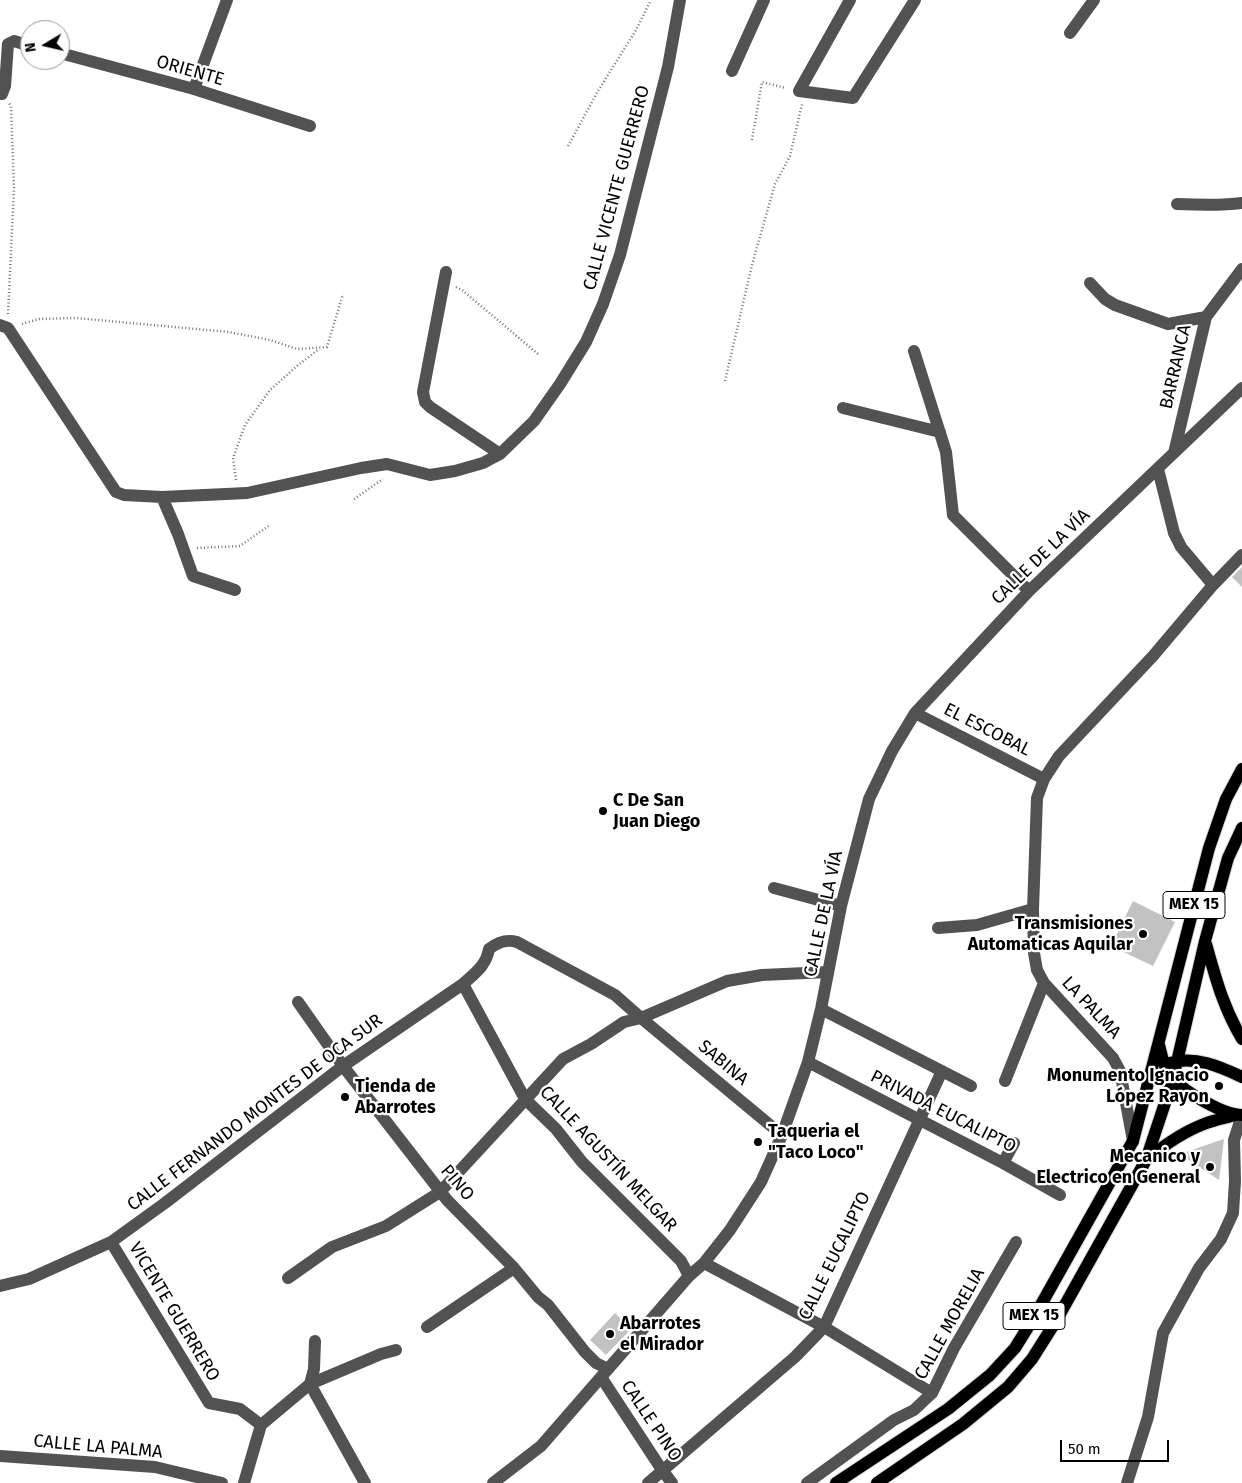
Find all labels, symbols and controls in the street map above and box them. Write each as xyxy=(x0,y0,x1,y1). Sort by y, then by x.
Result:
north arrow xyxy=(20,20,70,70)
text: N xyxy=(22,41,40,53)
street label: ORIENTE xyxy=(154,51,226,91)
street label: CALLE VICENTE GUERRERO xyxy=(579,83,655,293)
street label: BARRANCA xyxy=(1156,323,1196,411)
street label: CALLE DE LA VÍA xyxy=(987,505,1095,609)
street label: EL ESCOBAL xyxy=(940,699,1034,761)
place label: C De San Juan Diego xyxy=(613,790,700,832)
marker: C De San Juan Diego xyxy=(597,805,609,817)
street label: CALLE DE LA VÍA xyxy=(800,849,848,979)
road number: MEX 15 xyxy=(1163,892,1225,918)
place label: Transmisiones Automaticas Aquilar xyxy=(968,913,1133,956)
marker: Transmisiones Automaticas Aquilar xyxy=(1137,928,1149,940)
street label: LA PALMA xyxy=(1057,973,1125,1043)
street label: CALLE FERNANDO MONTES DE OCA SUR xyxy=(123,1010,387,1216)
street label: SABINA xyxy=(693,1036,753,1090)
place label: Monumento Ignacio López Rayon xyxy=(1047,1065,1209,1108)
street label: PRIVADA EUCALIPTO xyxy=(867,1066,1019,1158)
place label: Tienda de Abarrotes xyxy=(355,1076,436,1118)
marker: Monumento Ignacio López Rayon xyxy=(1213,1080,1225,1092)
street label: CALLE AGUSTÍN MELGAR xyxy=(535,1082,681,1236)
marker: Tienda de Abarrotes xyxy=(339,1091,351,1103)
place label: Taqueria el "Taco Loco" xyxy=(768,1121,864,1164)
marker: Taqueria el "Taco Loco" xyxy=(752,1136,764,1148)
place label: Mecanico y Electrico en General xyxy=(1037,1146,1200,1188)
street label: PINO xyxy=(436,1161,478,1205)
marker: Mecanico y Electrico en General xyxy=(1204,1161,1216,1173)
street label: CALLE EUCALIPTO xyxy=(795,1188,875,1324)
street label: VICENTE GUERRERO xyxy=(124,1238,224,1386)
street label: CALLE MORELIA xyxy=(910,1264,990,1384)
road number: MEX 15 xyxy=(1003,1302,1065,1330)
place label: Abarrotes el Mirador xyxy=(620,1313,704,1356)
marker: Abarrotes el Mirador xyxy=(604,1328,616,1340)
street label: CALLE PINO xyxy=(616,1376,686,1466)
scale bar xyxy=(1062,1430,1171,1462)
street label: CALLE LA PALMA xyxy=(33,1431,163,1463)
text: 50 m xyxy=(1068,1440,1101,1458)

